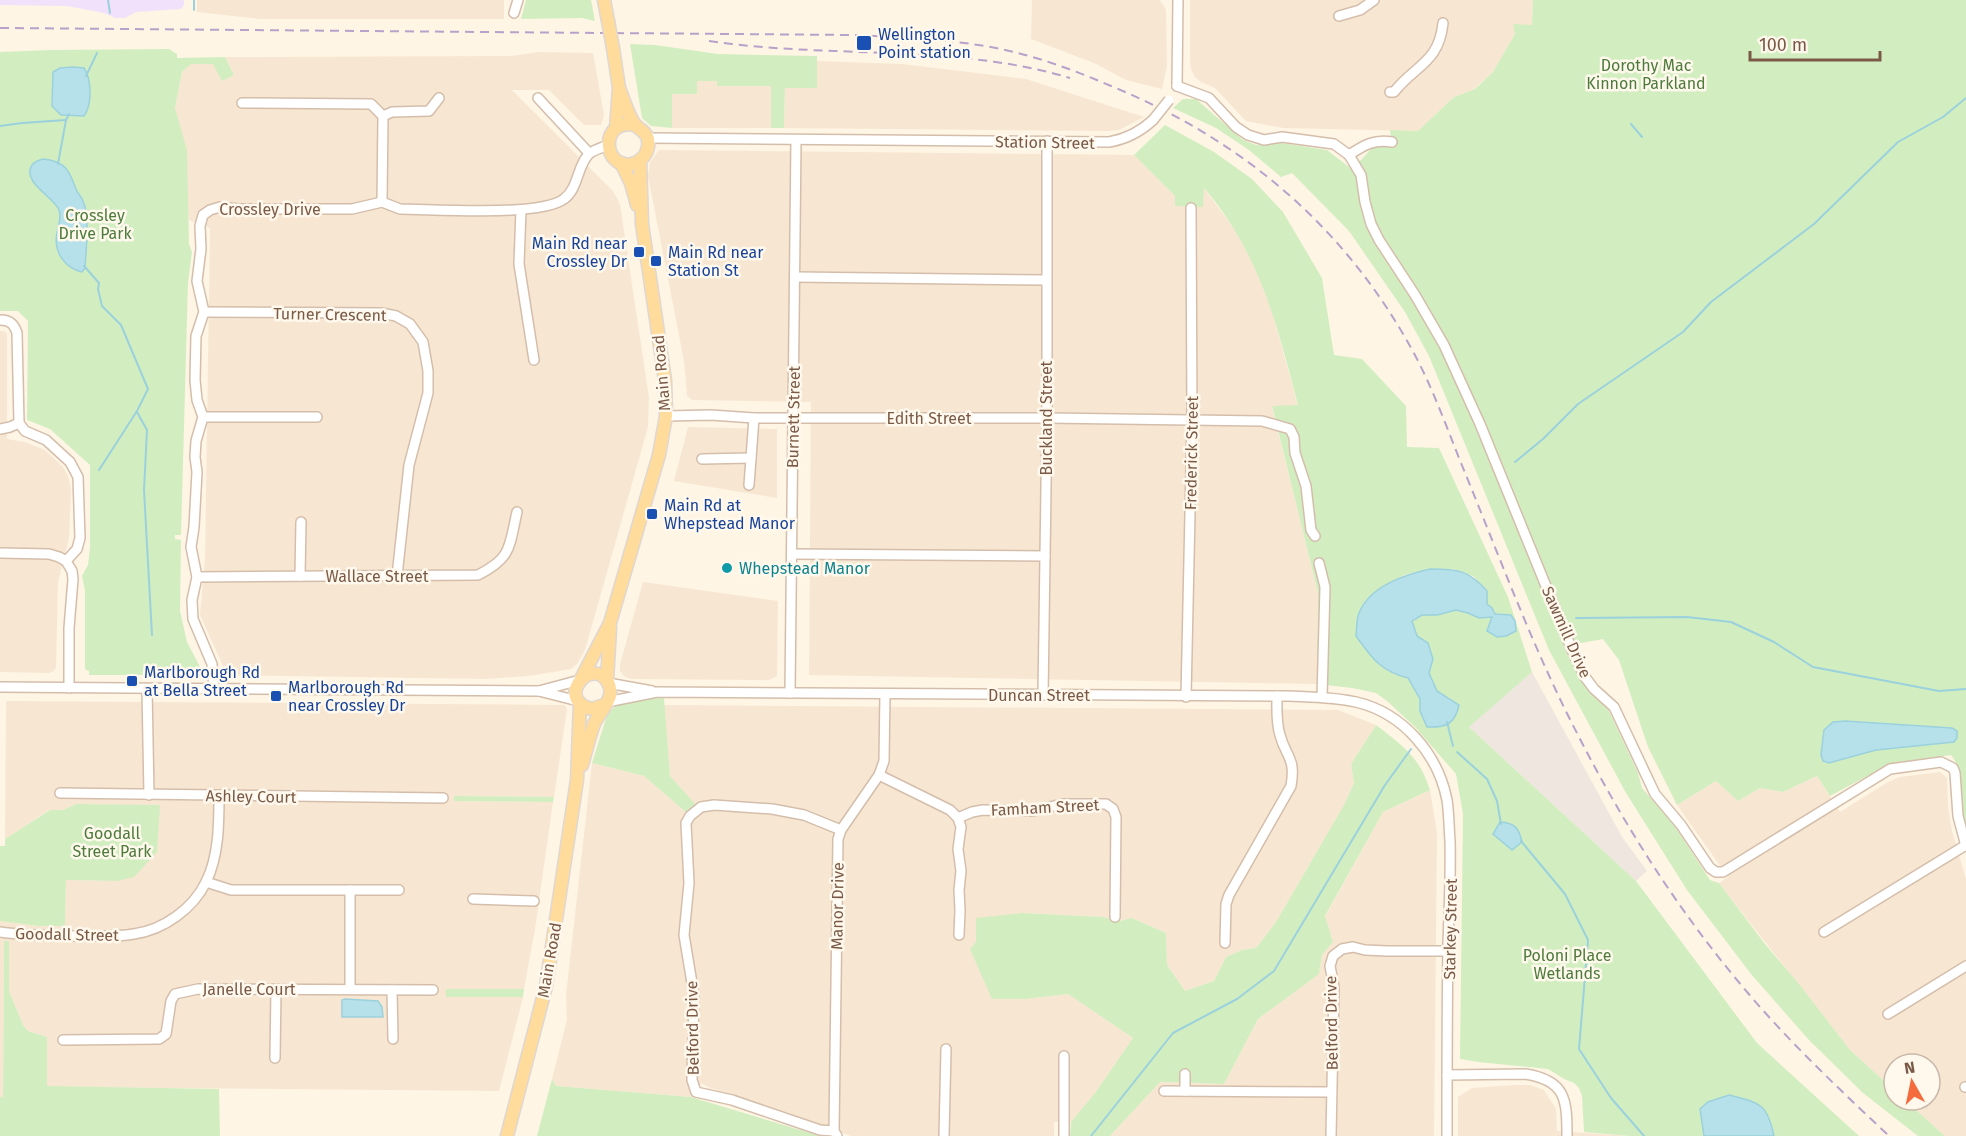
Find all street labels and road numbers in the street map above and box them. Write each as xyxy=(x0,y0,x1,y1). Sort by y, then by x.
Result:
street label: Station Street xyxy=(995,132,1095,153)
street label: Crossley Drive xyxy=(219,200,321,219)
street label: Turner Crescent xyxy=(273,304,387,325)
street label: Main Road xyxy=(649,334,674,412)
street label: Buckland Street xyxy=(1037,360,1056,475)
street label: Burnett Street xyxy=(783,365,804,468)
street label: Frederick Street xyxy=(1181,396,1202,510)
street label: Edith Street xyxy=(886,409,972,428)
street label: Wallace Street xyxy=(326,567,429,586)
street label: Sawmill Drive xyxy=(1538,583,1595,681)
street label: Duncan Street xyxy=(988,686,1090,705)
street label: Ashley Court xyxy=(206,786,297,807)
street label: Famham Street xyxy=(990,795,1100,820)
street label: Manor Drive xyxy=(827,862,848,950)
street label: Starkey Street xyxy=(1440,878,1461,980)
street label: Main Road xyxy=(534,921,565,999)
street label: Goodall Street xyxy=(15,924,119,945)
street label: Belford Drive xyxy=(1321,975,1342,1071)
street label: Janelle Court xyxy=(202,980,296,999)
street label: Belford Drive xyxy=(682,980,703,1076)

